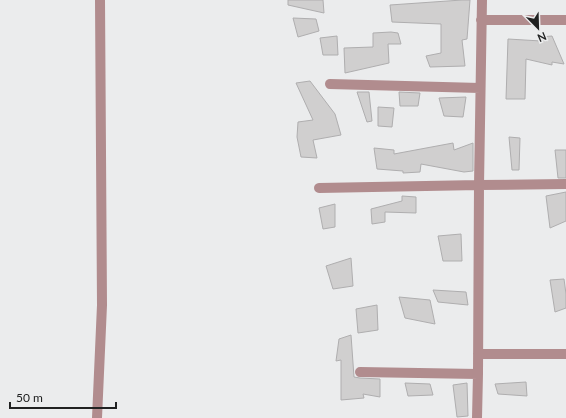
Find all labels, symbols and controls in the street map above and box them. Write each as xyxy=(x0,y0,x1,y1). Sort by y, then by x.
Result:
north arrow xyxy=(518,8,558,48)
text: N xyxy=(536,30,549,45)
scale bar xyxy=(10,384,116,410)
text: 50 m xyxy=(16,390,43,405)

